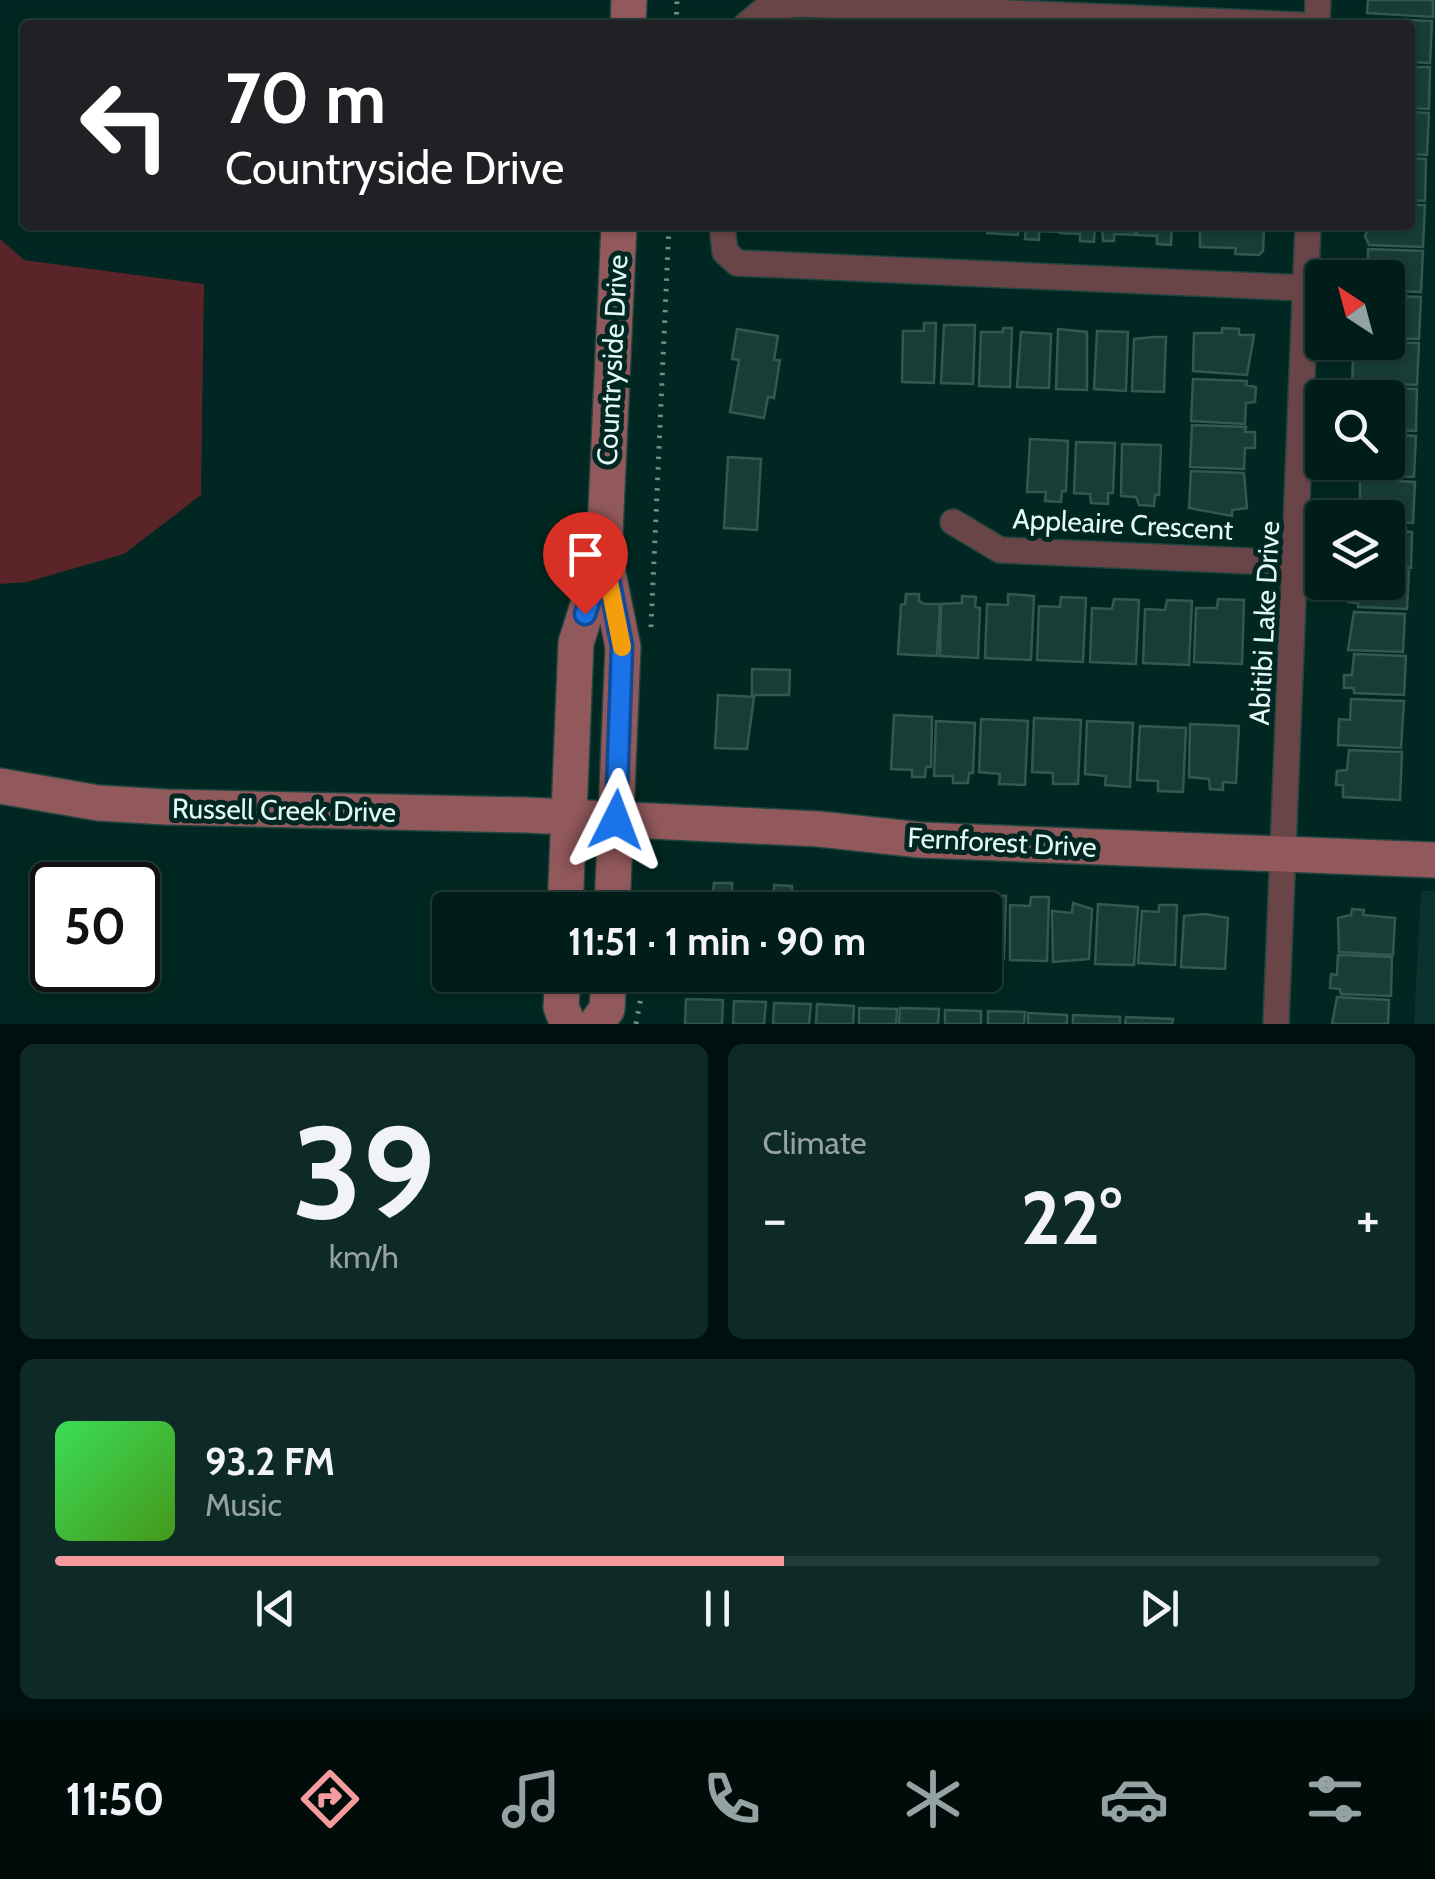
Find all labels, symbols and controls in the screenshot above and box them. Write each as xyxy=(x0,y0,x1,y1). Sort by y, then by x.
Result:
text: 70 m xyxy=(225,55,386,141)
icon: left xyxy=(60,60,190,190)
text: Countryside Drive xyxy=(225,141,564,195)
street label: Countryside Drive xyxy=(589,254,635,466)
north arrow xyxy=(1305,260,1405,360)
map controls xyxy=(1305,260,1405,600)
button: search xyxy=(1305,380,1405,480)
button: layers xyxy=(1305,500,1405,600)
street label: Appleaire Crescent xyxy=(1012,501,1234,547)
pin xyxy=(543,512,628,615)
street label: Abitibi Lake Drive xyxy=(1242,520,1286,726)
icon: arrive xyxy=(558,527,613,582)
position arrow xyxy=(564,768,668,872)
street label: Russell Creek Drive xyxy=(172,791,396,829)
street label: Fernforest Drive xyxy=(907,820,1097,864)
speed limit sign: 50 xyxy=(30,862,160,992)
text: 11:51 · 1 min · 90 m xyxy=(568,918,866,965)
text: 39 xyxy=(292,1093,435,1251)
text: Climate xyxy=(763,1123,867,1162)
text: 22° xyxy=(1021,1172,1122,1263)
text: − xyxy=(763,1185,787,1252)
text: + xyxy=(1356,1185,1380,1252)
text: km/h xyxy=(329,1237,399,1276)
text: 93.2 FM xyxy=(205,1438,335,1485)
text: Music xyxy=(205,1485,282,1524)
icon: previous xyxy=(248,1581,303,1636)
icon: pause xyxy=(690,1581,745,1636)
icon: next xyxy=(1132,1581,1187,1636)
icon: directions xyxy=(295,1764,365,1834)
icon: music xyxy=(496,1764,566,1834)
icon: phone xyxy=(697,1764,767,1834)
icon: climate xyxy=(898,1764,968,1834)
icon: car xyxy=(1099,1764,1169,1834)
icon: filters xyxy=(1300,1764,1370,1834)
text: 11:50 xyxy=(65,1772,165,1826)

